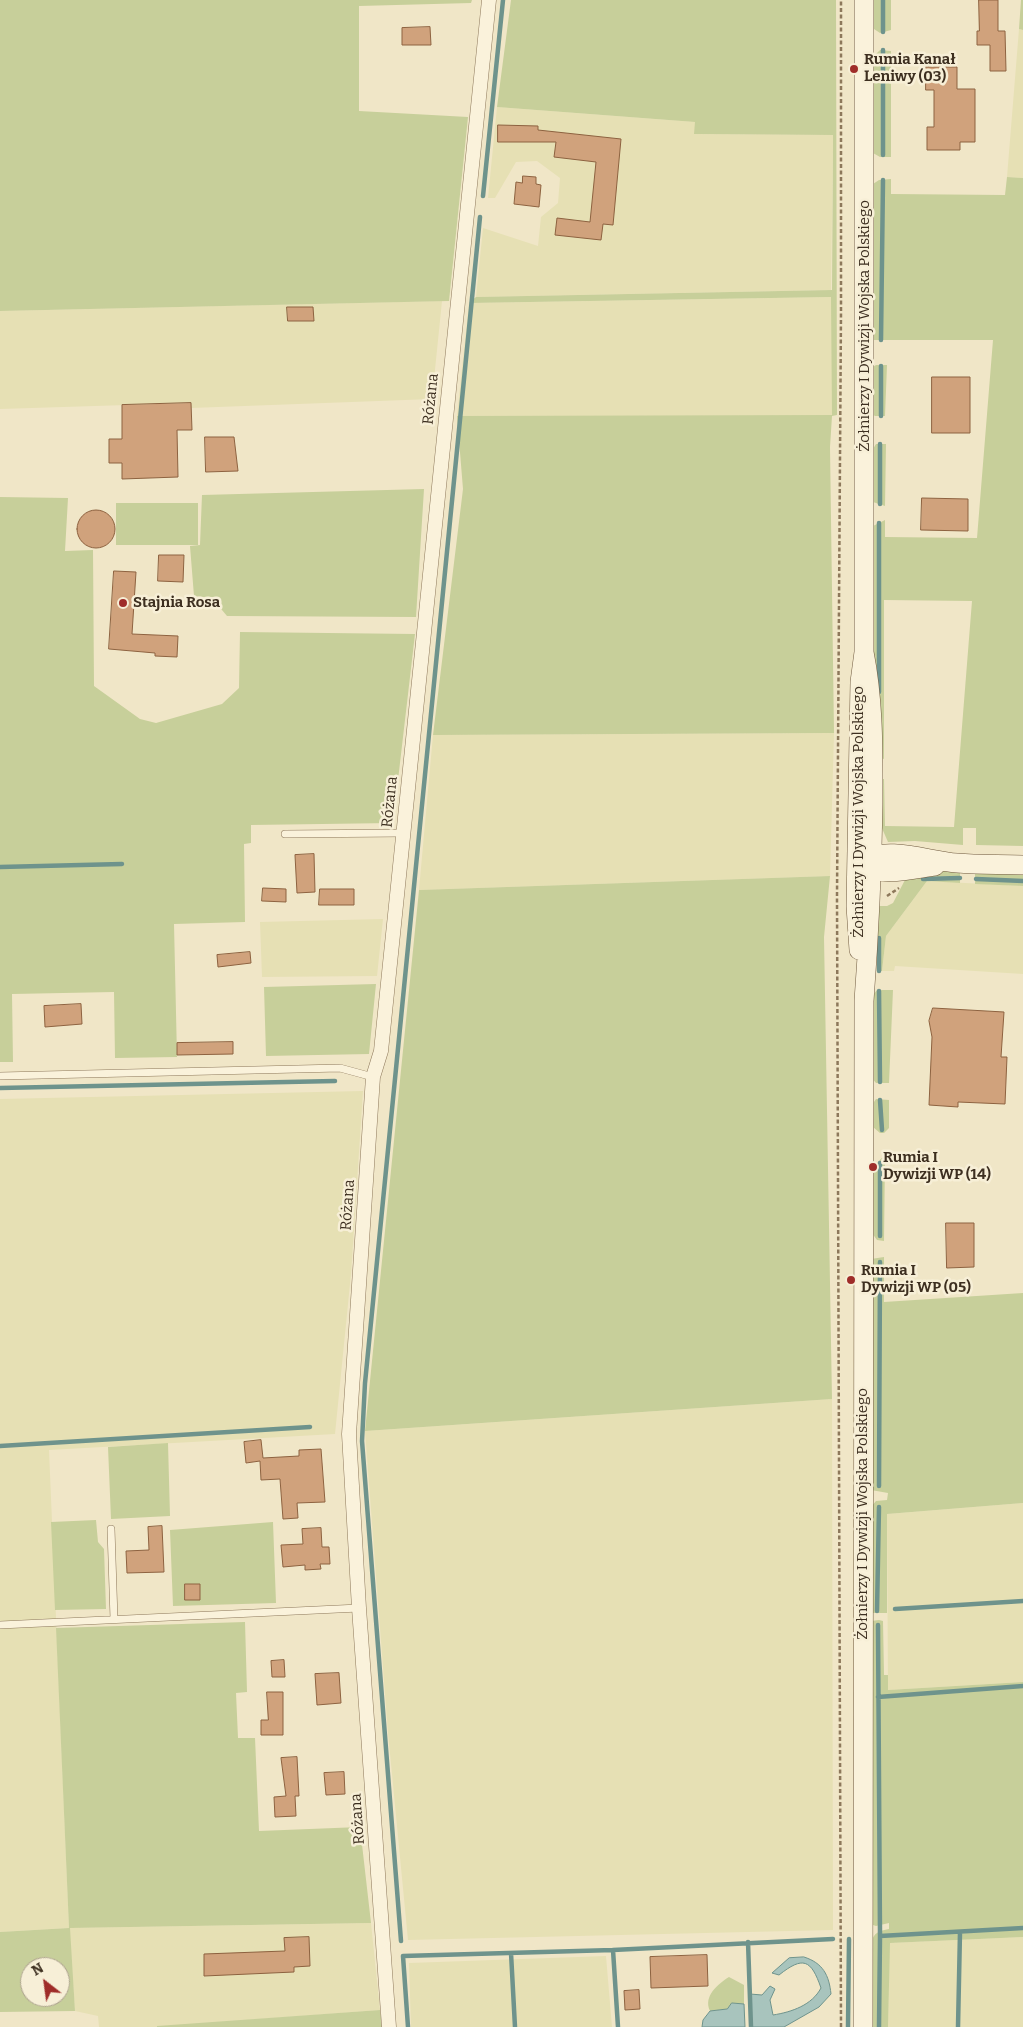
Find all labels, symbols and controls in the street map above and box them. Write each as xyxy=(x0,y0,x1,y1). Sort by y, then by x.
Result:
place label: Rumia Kanał Leniwy (03) xyxy=(864,51,956,86)
marker: Rumia Kanał Leniwy (03) xyxy=(848,63,860,75)
street label: Żołnierzy I Dywizji Wojska Polskiego xyxy=(856,200,874,452)
street label: Różana xyxy=(419,373,443,425)
place label: Stajnia Rosa xyxy=(133,594,220,612)
marker: Stajnia Rosa xyxy=(117,597,129,609)
street label: Żołnierzy I Dywizji Wojska Polskiego xyxy=(850,686,868,938)
street label: Różana xyxy=(378,776,402,828)
place label: Rumia I Dywizji WP (14) xyxy=(883,1149,991,1184)
marker: Rumia I Dywizji WP (14) xyxy=(867,1161,879,1173)
street label: Różana xyxy=(337,1179,359,1231)
place label: Rumia I Dywizji WP (05) xyxy=(861,1262,971,1297)
marker: Rumia I Dywizji WP (05) xyxy=(845,1274,857,1286)
street label: Żołnierzy I Dywizji Wojska Polskiego xyxy=(854,1388,872,1640)
street label: Różana xyxy=(347,1793,369,1845)
north arrow xyxy=(20,1957,70,2007)
text: N xyxy=(29,1959,47,1980)

